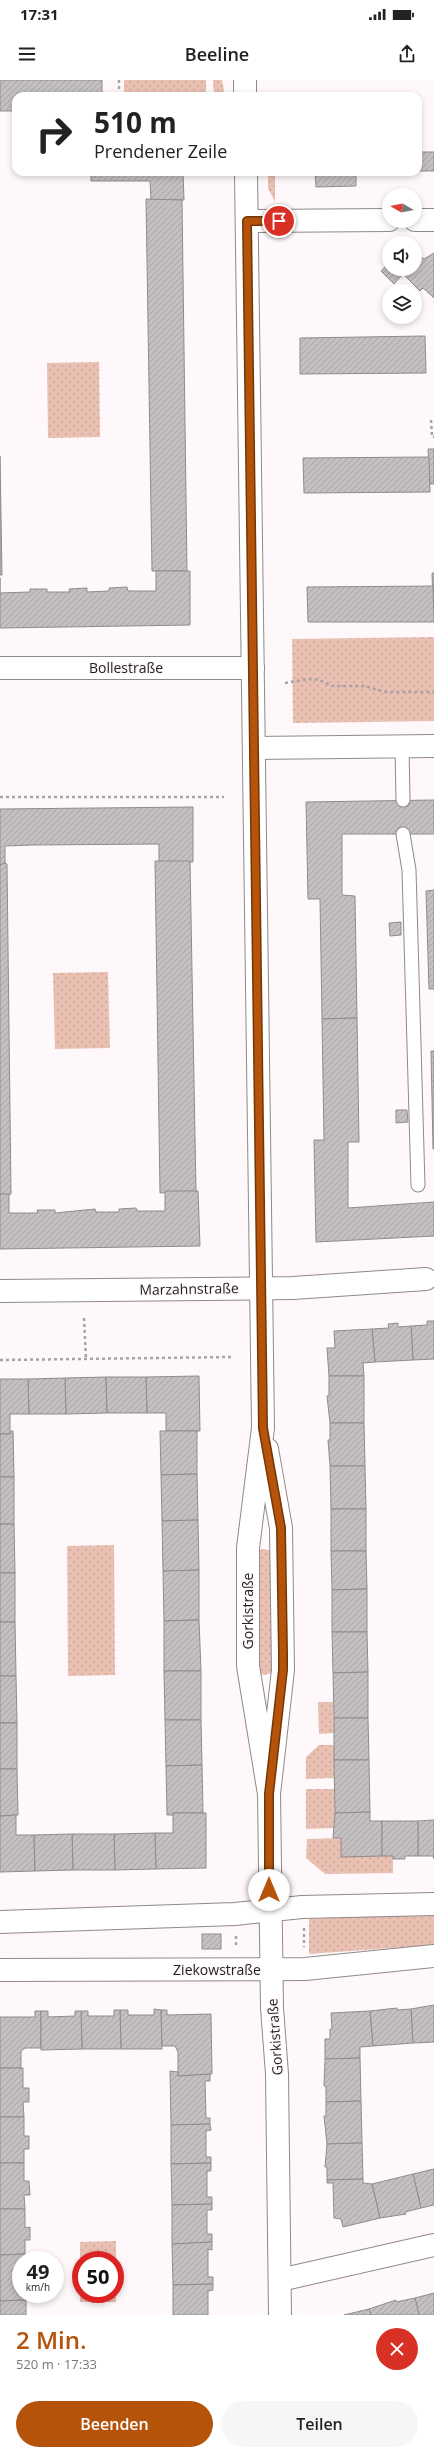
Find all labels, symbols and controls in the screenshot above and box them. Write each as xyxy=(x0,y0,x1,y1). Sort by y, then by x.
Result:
text: 17:31 xyxy=(20,4,59,24)
text: Beeline xyxy=(185,42,249,66)
icon: menu xyxy=(16,43,38,65)
icon: share xyxy=(396,43,418,65)
text: 510 m xyxy=(94,103,177,141)
icon: right xyxy=(28,108,80,160)
text: Prendener Zeile xyxy=(94,139,227,163)
north arrow xyxy=(382,188,422,228)
map controls xyxy=(382,188,422,324)
pin xyxy=(262,204,296,238)
icon: arrive xyxy=(268,210,290,232)
button: sound xyxy=(382,236,422,276)
button: layers xyxy=(382,284,422,324)
street label: Bollestraße xyxy=(89,658,163,677)
street label: Marzahnstraße xyxy=(139,1278,239,1299)
street label: Gorkistraße xyxy=(238,1572,257,1649)
position arrow xyxy=(248,1869,290,1911)
street label: Ziekowstraße xyxy=(173,1960,261,1979)
street label: Gorkistraße xyxy=(262,1998,287,2076)
speed limit sign: 50 xyxy=(72,2251,124,2303)
text: 49 xyxy=(27,2258,49,2285)
text: km/h xyxy=(26,2280,50,2294)
text: 2 Min. xyxy=(16,2323,87,2356)
button: close xyxy=(376,2328,418,2370)
text: 520 m · 17:33 xyxy=(16,2355,97,2373)
button: Beenden xyxy=(16,2401,213,2447)
button: Teilen xyxy=(221,2401,418,2447)

